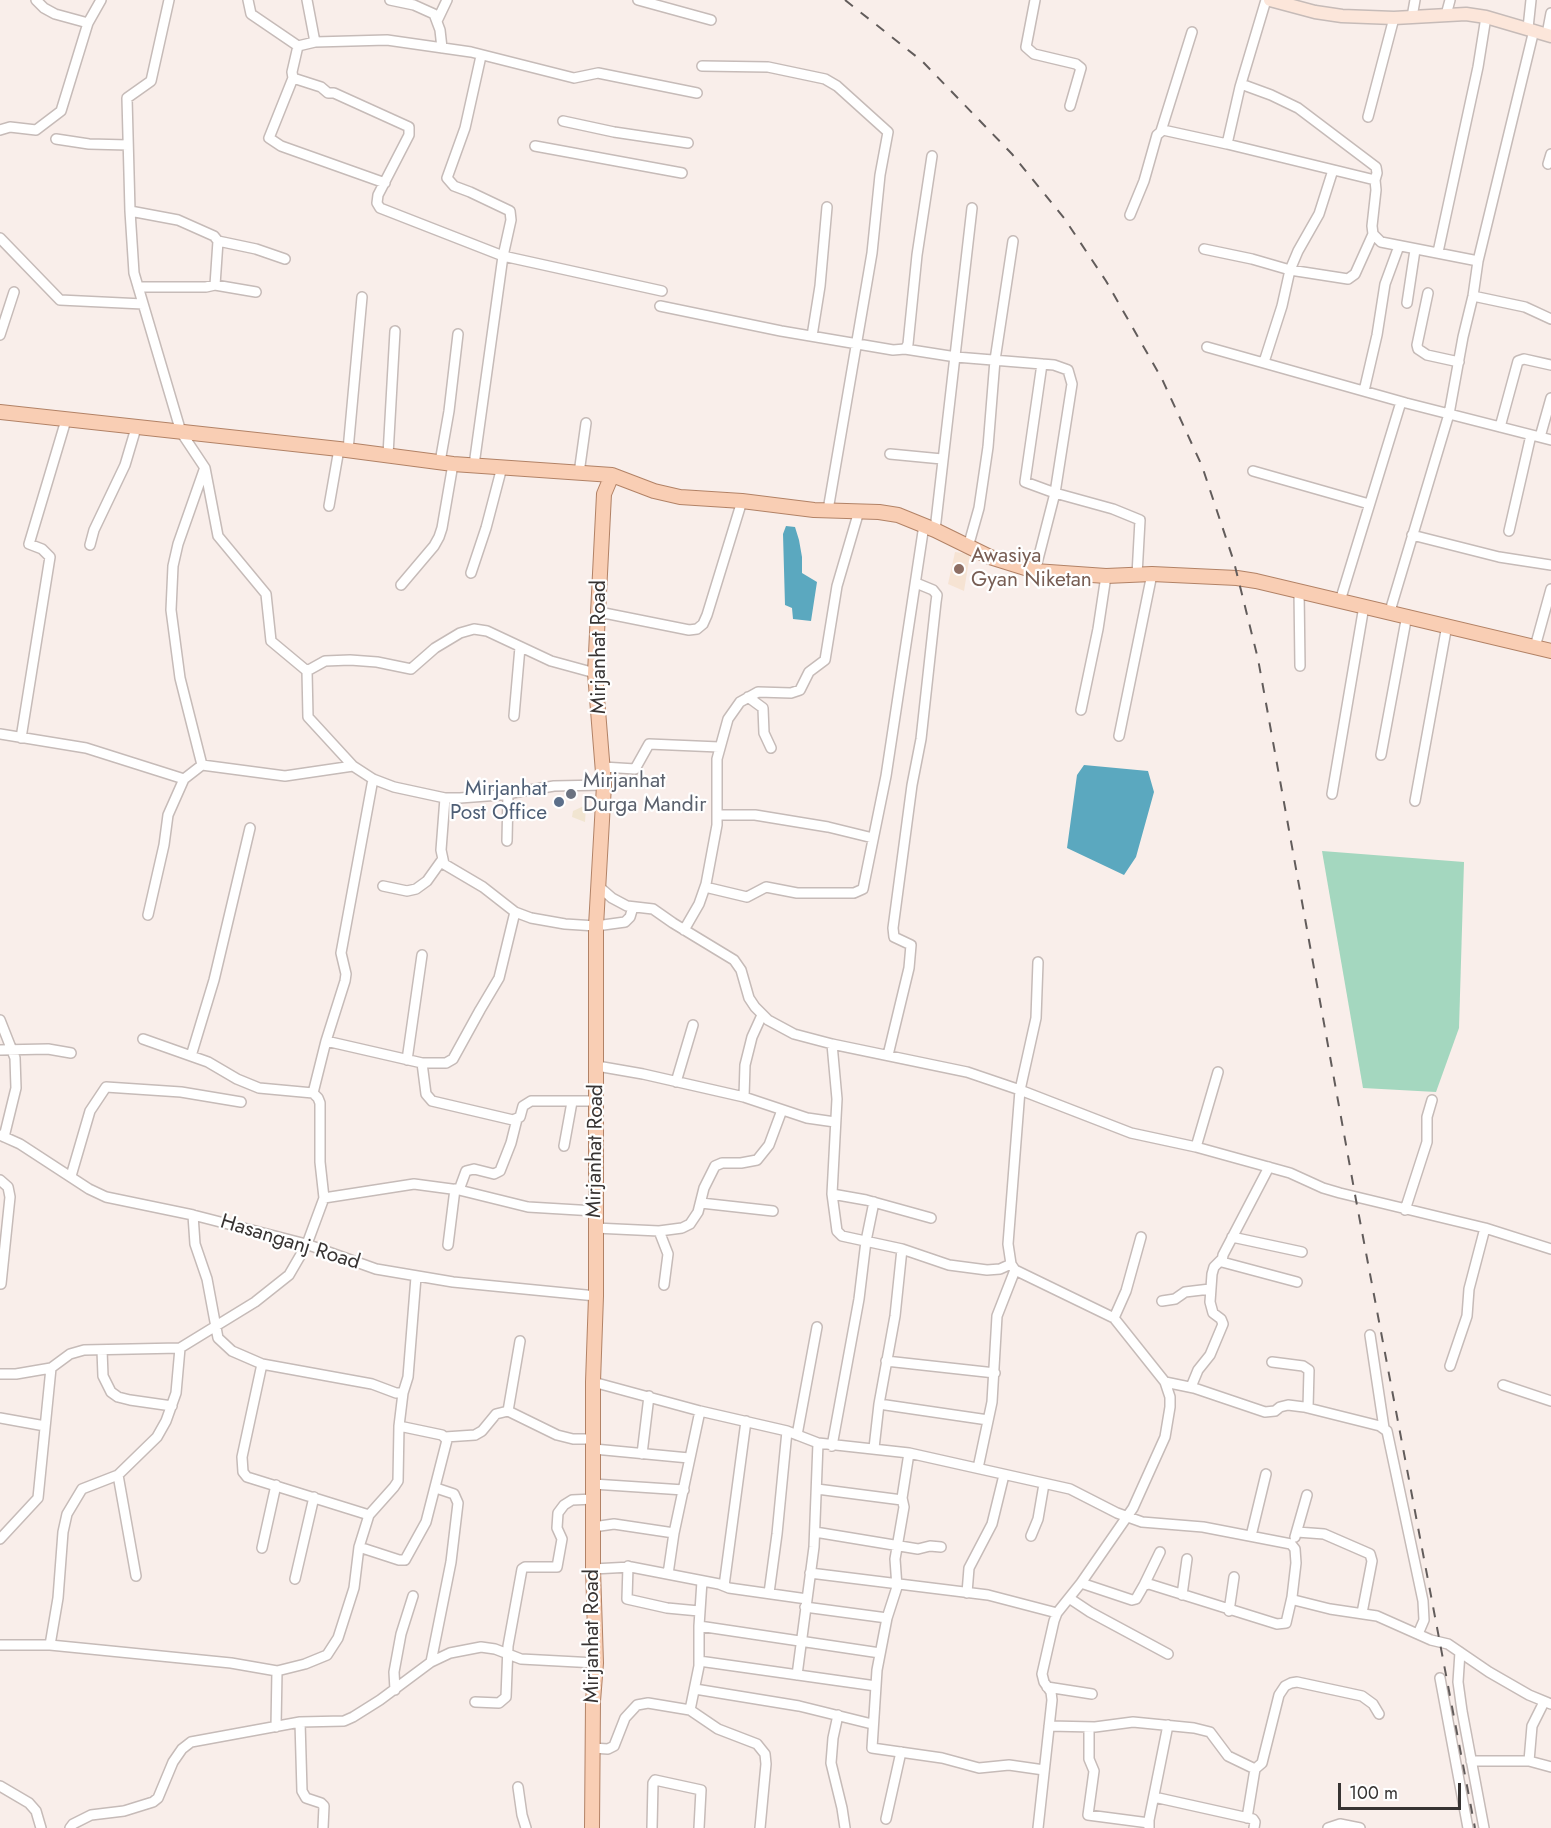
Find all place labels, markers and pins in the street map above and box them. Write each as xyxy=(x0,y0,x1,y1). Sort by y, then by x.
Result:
place label: Awasiya Gyan Niketan xyxy=(971,544,1092,594)
marker: Awasiya Gyan Niketan xyxy=(952,562,966,576)
place label: Mirjanhat Durga Mandir xyxy=(583,769,706,819)
place label: Mirjanhat Post Office xyxy=(450,777,547,827)
marker: Mirjanhat Durga Mandir xyxy=(564,787,578,801)
marker: Mirjanhat Post Office xyxy=(552,795,566,809)

